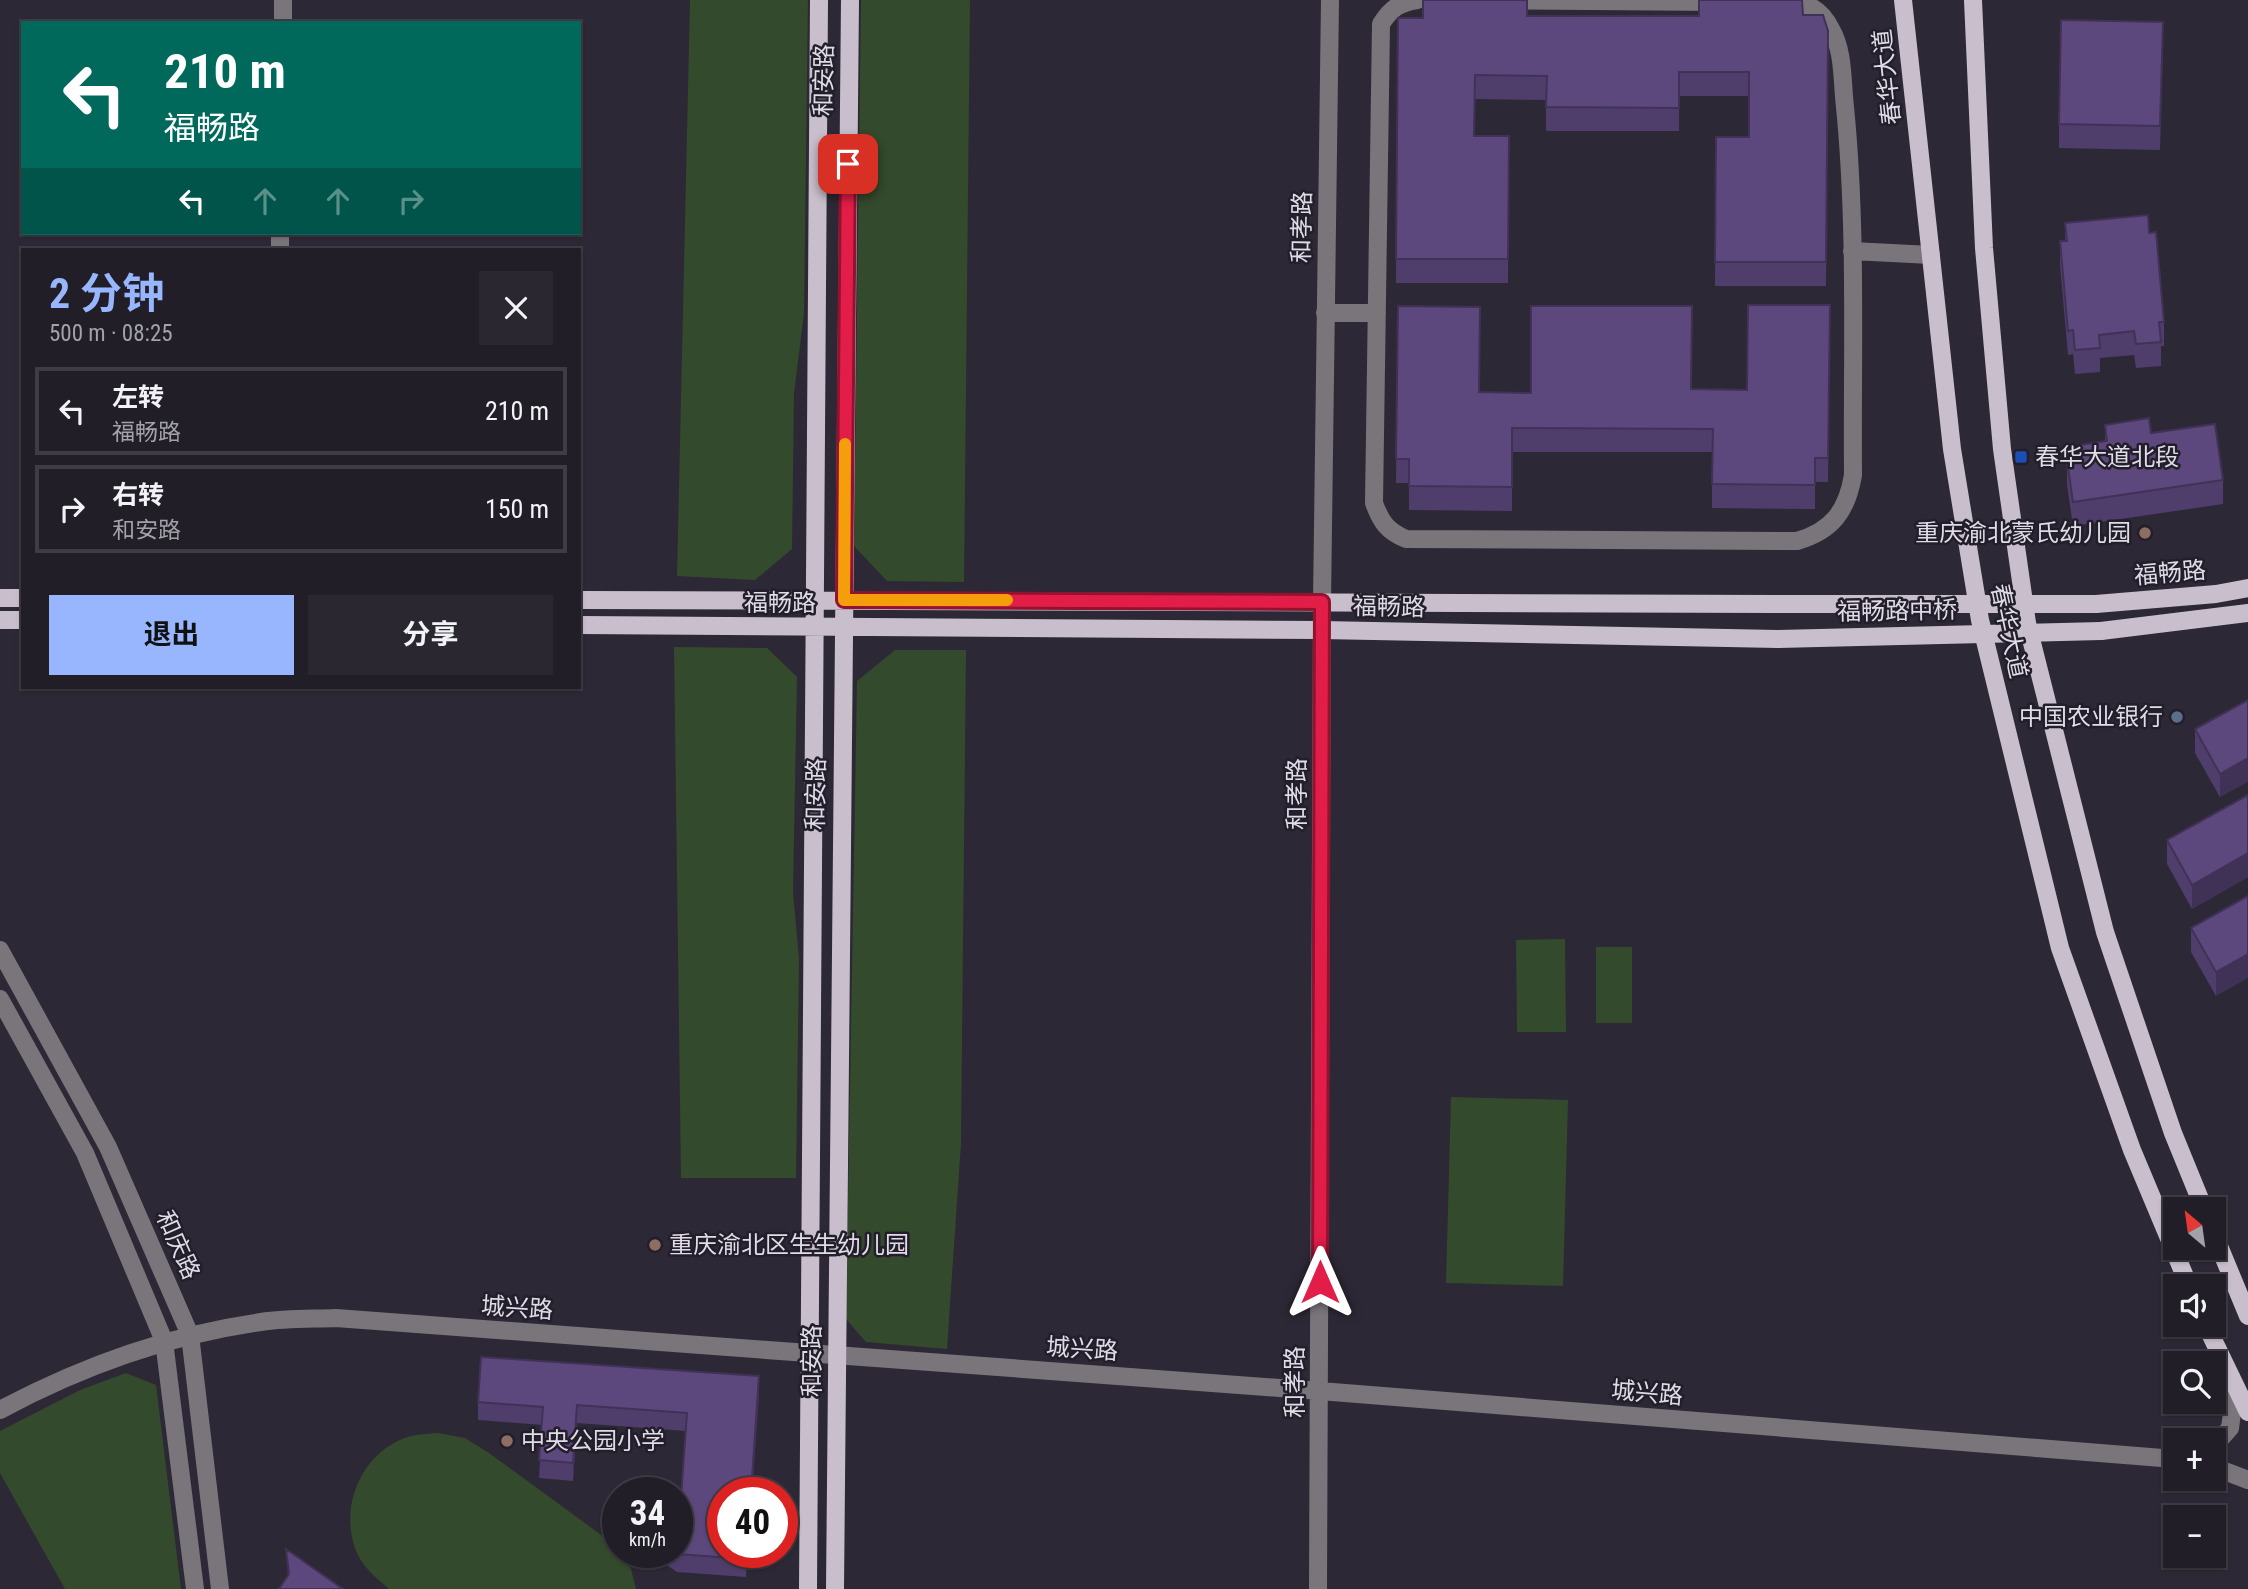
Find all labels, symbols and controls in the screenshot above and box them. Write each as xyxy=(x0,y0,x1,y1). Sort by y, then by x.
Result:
street label: 春华大道 xyxy=(1868,28,1906,126)
text: 210 m xyxy=(164,43,286,100)
street label: 和安路 xyxy=(809,44,839,116)
icon: left xyxy=(49,49,140,140)
text: 福畅路 xyxy=(164,109,260,147)
pin xyxy=(818,134,878,194)
icon: arrive xyxy=(829,145,867,183)
icon: left xyxy=(173,182,211,220)
icon: ahead xyxy=(246,182,284,220)
icon: ahead xyxy=(319,182,357,220)
icon: right xyxy=(392,182,430,220)
street label: 和孝路 xyxy=(1287,191,1317,263)
text: 2 分钟 xyxy=(49,269,164,318)
button: close xyxy=(479,271,553,345)
text: 500 m · 08:25 xyxy=(49,320,173,347)
text: 左转 xyxy=(112,382,164,412)
icon: left xyxy=(53,392,91,430)
text: 210 m xyxy=(485,396,549,426)
text: 福畅路 xyxy=(112,419,181,446)
place label: 春华大道北段 xyxy=(2035,443,2179,471)
marker: 春华大道北段 xyxy=(2013,449,2029,465)
text: 右转 xyxy=(112,480,164,510)
icon: right xyxy=(53,490,91,528)
text: 150 m xyxy=(485,494,549,524)
text: 和安路 xyxy=(112,517,181,544)
place label: 重庆渝北蒙氏幼儿园 xyxy=(1915,519,2131,547)
marker: 重庆渝北蒙氏幼儿园 xyxy=(2137,525,2153,541)
street label: 福畅路 xyxy=(2133,556,2207,590)
street label: 春华大道 xyxy=(1985,581,2033,681)
street label: 福畅路 xyxy=(744,589,816,617)
street label: 福畅路 xyxy=(1353,592,1425,622)
button: 退出 xyxy=(49,595,294,675)
button: 分享 xyxy=(308,595,553,675)
street label: 福畅路中桥 xyxy=(1837,596,1957,626)
place label: 中国农业银行 xyxy=(2019,703,2163,731)
marker: 中国农业银行 xyxy=(2169,709,2185,725)
street label: 和安路 xyxy=(801,758,831,830)
street label: 和孝路 xyxy=(1283,758,1311,830)
north arrow xyxy=(2163,1197,2226,1260)
map controls xyxy=(2163,1197,2226,1568)
street label: 和庆路 xyxy=(151,1206,205,1284)
place label: 重庆渝北区生生幼儿园 xyxy=(669,1231,909,1259)
marker: 重庆渝北区生生幼儿园 xyxy=(647,1237,663,1253)
position arrow xyxy=(1283,1245,1357,1319)
button: sound xyxy=(2163,1274,2226,1337)
street label: 城兴路 xyxy=(480,1292,554,1324)
street label: 和安路 xyxy=(798,1325,826,1397)
street label: 城兴路 xyxy=(1045,1333,1119,1365)
street label: 和孝路 xyxy=(1281,1346,1309,1418)
button: search xyxy=(2163,1351,2226,1414)
street label: 城兴路 xyxy=(1610,1376,1684,1410)
place label: 中央公园小学 xyxy=(521,1427,665,1455)
button: + xyxy=(2163,1428,2226,1491)
marker: 中央公园小学 xyxy=(499,1433,515,1449)
speed limit sign: 40 xyxy=(707,1477,798,1568)
text: 34 xyxy=(630,1493,665,1534)
button: − xyxy=(2163,1505,2226,1568)
text: km/h xyxy=(629,1529,666,1550)

